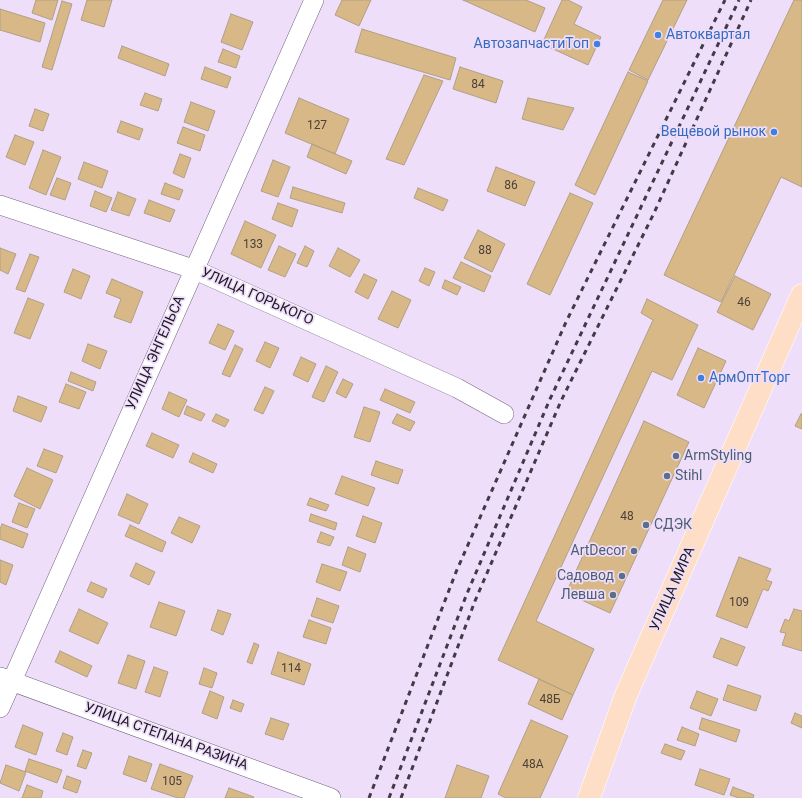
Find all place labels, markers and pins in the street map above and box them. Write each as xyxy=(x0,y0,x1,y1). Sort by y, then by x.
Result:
place label: Автоквартал xyxy=(666,27,750,43)
marker: Автоквартал xyxy=(653,30,663,40)
place label: АвтозапчастиТоп xyxy=(474,36,589,52)
marker: АвтозапчастиТоп xyxy=(592,39,602,49)
place label: Вещевой рынок xyxy=(661,124,766,140)
marker: Вещевой рынок xyxy=(769,127,779,137)
place label: АрмОптТорг xyxy=(709,370,790,386)
marker: АрмОптТорг xyxy=(696,373,706,383)
place label: ArmStyling xyxy=(684,448,752,464)
marker: ArmStyling xyxy=(671,451,681,461)
place label: Stihl xyxy=(675,468,702,484)
marker: Stihl xyxy=(662,471,672,481)
place label: СДЭК xyxy=(654,517,692,533)
marker: СДЭК xyxy=(641,520,651,530)
place label: ArtDecor xyxy=(571,543,626,559)
marker: ArtDecor xyxy=(629,546,639,556)
place label: Садовод xyxy=(557,568,614,584)
marker: Садовод xyxy=(617,571,627,581)
place label: Левша xyxy=(561,587,605,603)
marker: Левша xyxy=(608,590,618,600)

